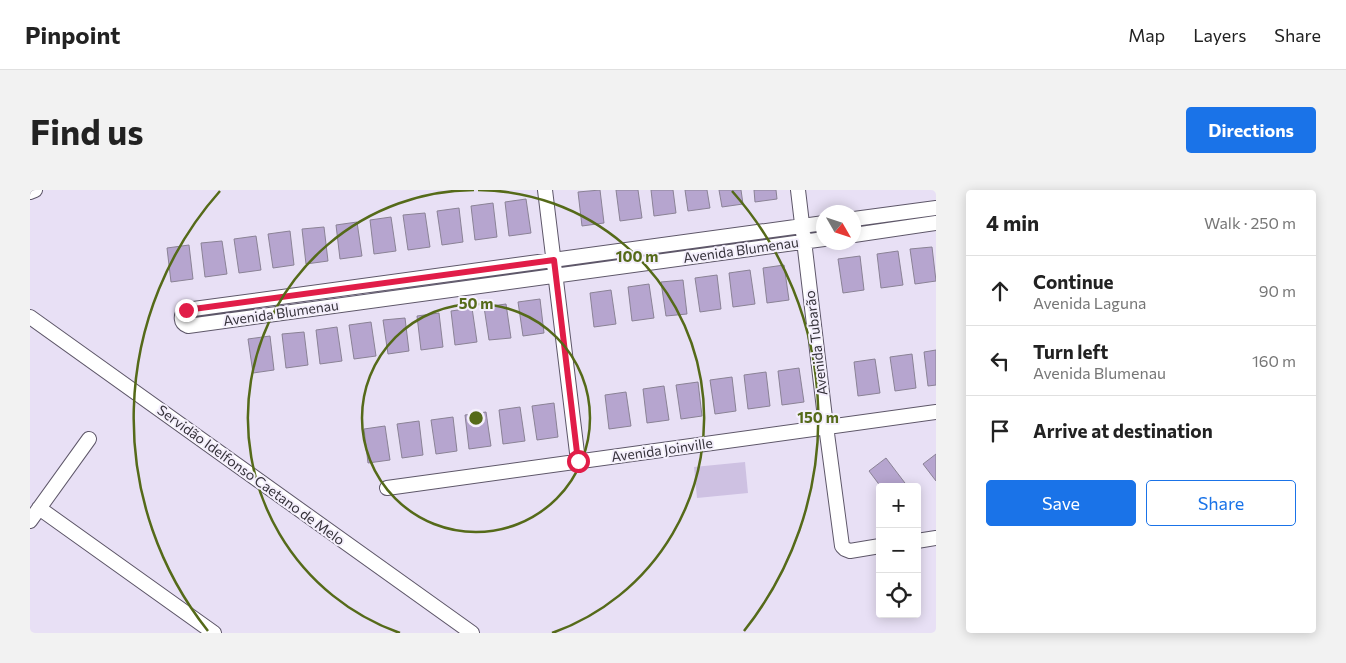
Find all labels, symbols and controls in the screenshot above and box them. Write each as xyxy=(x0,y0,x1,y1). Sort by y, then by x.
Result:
text: Pinpoint xyxy=(25,20,120,49)
text: Map xyxy=(1128,24,1165,46)
text: Layers xyxy=(1193,24,1246,46)
text: Share xyxy=(1274,24,1321,46)
button: Directions xyxy=(1186,107,1316,153)
text: Find us xyxy=(30,109,144,152)
north arrow xyxy=(816,205,861,250)
text: 4 min xyxy=(986,210,1039,235)
text: Walk · 250 m xyxy=(1204,213,1296,232)
street label: Avenida Blumenau xyxy=(682,233,800,266)
text: 100 m xyxy=(616,247,658,265)
text: Continue xyxy=(1033,270,1113,293)
icon: ahead xyxy=(986,277,1014,305)
text: 90 m xyxy=(1259,281,1296,300)
street label: Avenida Tubarão xyxy=(801,290,830,396)
text: Avenida Laguna xyxy=(1033,293,1146,312)
text: 50 m xyxy=(459,294,493,312)
street label: Avenida Blumenau xyxy=(222,296,340,329)
route end xyxy=(175,299,198,322)
text: Turn left xyxy=(1033,340,1108,363)
icon: left xyxy=(986,347,1014,375)
text: 160 m xyxy=(1252,351,1296,370)
text: Avenida Blumenau xyxy=(1033,363,1166,382)
street label: Servidão Idelfonso Caetano de Melo xyxy=(154,401,348,548)
text: 150 m xyxy=(797,408,839,426)
centre of rings xyxy=(467,409,485,427)
icon: arrive xyxy=(986,417,1014,445)
text: Arrive at destination xyxy=(1033,419,1213,442)
street label: Avenida Joinville xyxy=(610,434,714,465)
route start xyxy=(567,450,590,473)
button: Save xyxy=(986,480,1136,526)
button: Share xyxy=(1146,480,1296,526)
map controls xyxy=(876,483,921,618)
button: + xyxy=(876,483,921,528)
button: − xyxy=(876,528,921,573)
button: locate xyxy=(876,573,921,618)

